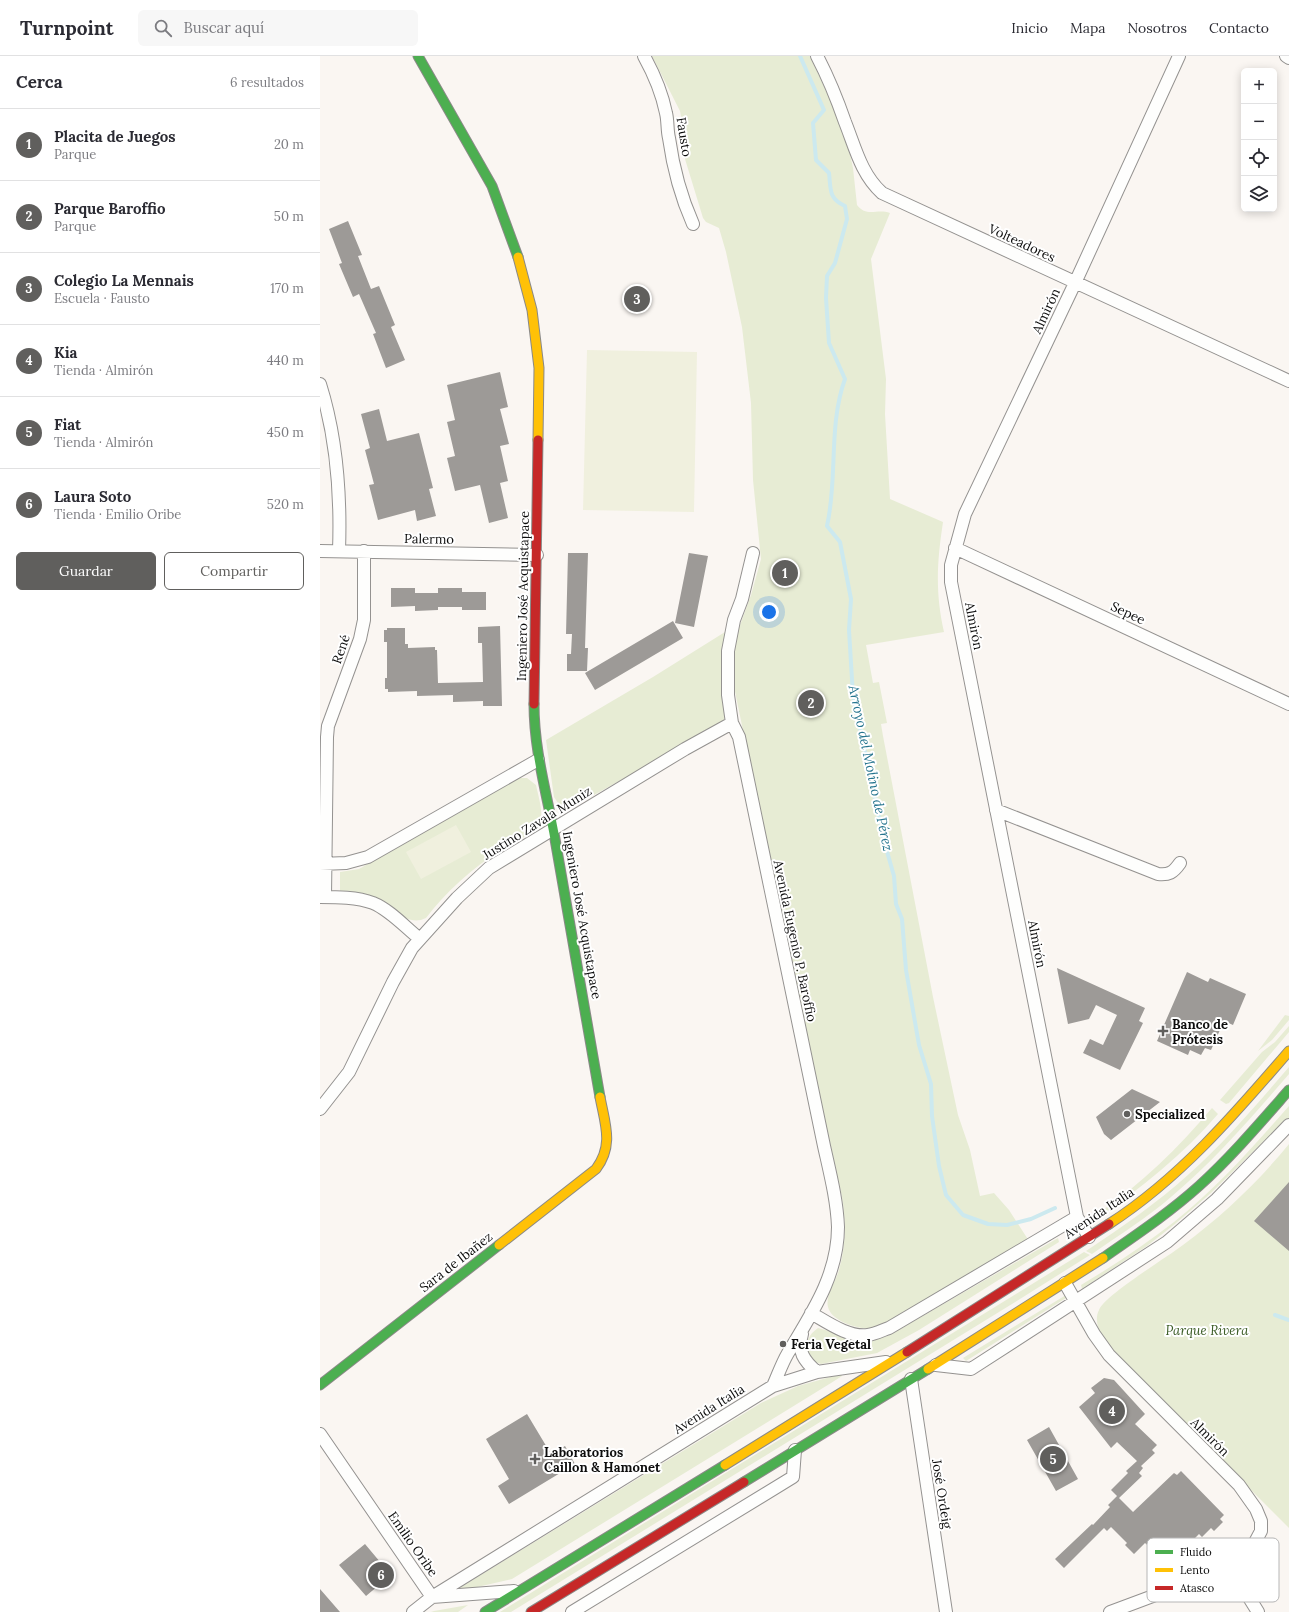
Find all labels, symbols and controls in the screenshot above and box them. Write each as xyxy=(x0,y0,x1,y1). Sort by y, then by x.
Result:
search box xyxy=(138,10,418,46)
text: Turnpoint xyxy=(20,16,114,40)
icon: search xyxy=(152,17,174,39)
text: Buscar aquí xyxy=(184,18,264,37)
text: Inicio xyxy=(1011,19,1048,37)
text: Mapa xyxy=(1070,19,1106,37)
text: Nosotros xyxy=(1128,19,1187,37)
text: Contacto xyxy=(1209,19,1269,37)
map controls xyxy=(1241,68,1277,212)
button: + xyxy=(1241,68,1277,104)
text: Cerca xyxy=(16,71,63,93)
text: 6 resultados xyxy=(230,74,304,91)
button: − xyxy=(1241,104,1277,140)
street label: Fausto xyxy=(673,116,696,158)
text: Placita de Juegos xyxy=(54,127,175,146)
text: 1 xyxy=(26,136,32,153)
text: 20 m xyxy=(274,136,304,153)
button: locate xyxy=(1241,140,1277,176)
text: Parque xyxy=(54,146,96,163)
button: layers xyxy=(1241,176,1277,212)
text: Parque Baroffio xyxy=(54,199,166,218)
text: 2 xyxy=(26,208,32,225)
text: 50 m xyxy=(274,208,304,225)
text: Parque xyxy=(54,218,96,235)
street label: Volteadores xyxy=(985,220,1058,266)
text: Colegio La Mennais xyxy=(54,271,194,290)
text: 3 xyxy=(25,280,33,297)
text: 170 m xyxy=(270,280,304,297)
pin: 3 xyxy=(624,284,650,314)
street label: Almirón xyxy=(1028,286,1064,337)
text: Escuela · Fausto xyxy=(54,290,150,307)
text: Kia xyxy=(54,343,77,362)
text: 4 xyxy=(25,352,33,369)
text: 440 m xyxy=(267,352,304,369)
text: Tienda · Almirón xyxy=(54,362,153,379)
text: Fiat xyxy=(54,415,81,434)
text: 5 xyxy=(25,424,33,441)
text: 450 m xyxy=(267,424,304,441)
text: Tienda · Almirón xyxy=(54,434,153,451)
text: Laura Soto xyxy=(54,487,131,506)
text: 6 xyxy=(25,496,33,513)
text: 520 m xyxy=(267,496,304,513)
text: Tienda · Emilio Oribe xyxy=(54,506,181,523)
street label: Ingeniero José Acquistapace xyxy=(513,511,533,681)
street label: Palermo xyxy=(404,530,455,548)
button: Guardar xyxy=(16,552,156,590)
button: Compartir xyxy=(164,552,304,590)
pin: 1 xyxy=(772,558,798,588)
street label: Sepee xyxy=(1108,598,1148,628)
street label: Almirón xyxy=(961,600,987,651)
your location xyxy=(759,602,779,622)
street label: René xyxy=(328,632,354,666)
water label: Arroyo del Molino de Pérez xyxy=(844,682,897,853)
pin: 2 xyxy=(798,688,824,718)
street label: Justino Zavala Muniz xyxy=(478,782,595,864)
street label: Ingeniero José Acquistapace xyxy=(559,830,605,1000)
street label: Avenida Eugenio P. Baroffio xyxy=(769,858,821,1024)
street label: Almirón xyxy=(1024,918,1050,969)
place label: Banco de Prótesis xyxy=(1172,1016,1228,1048)
marker: Banco de Prótesis xyxy=(1157,1025,1169,1037)
place label: Specialized xyxy=(1135,1106,1205,1123)
marker: Specialized xyxy=(1122,1109,1132,1119)
street label: Avenida Italia xyxy=(1060,1183,1137,1243)
street label: Sara de Ibañez xyxy=(416,1228,496,1296)
park label: Parque Rivera xyxy=(1166,1322,1249,1339)
place label: Feria Vegetal xyxy=(791,1336,871,1353)
marker: Feria Vegetal xyxy=(778,1339,788,1349)
street label: Avenida Italia xyxy=(669,1380,748,1438)
pin: 4 xyxy=(1099,1396,1125,1426)
street label: Almirón xyxy=(1186,1413,1233,1460)
place label: Laboratorios Caillon & Hamonet xyxy=(544,1444,661,1476)
pin: 5 xyxy=(1040,1444,1066,1474)
marker: Laboratorios Caillon & Hamonet xyxy=(529,1453,541,1465)
street label: José Ordeig xyxy=(928,1457,956,1531)
street label: Emilio Oribe xyxy=(384,1508,442,1580)
legend xyxy=(1147,1538,1279,1602)
text: Fluido xyxy=(1180,1545,1212,1559)
pin: 6 xyxy=(368,1560,394,1590)
text: Lento xyxy=(1180,1563,1210,1577)
text: Atasco xyxy=(1179,1581,1214,1595)

